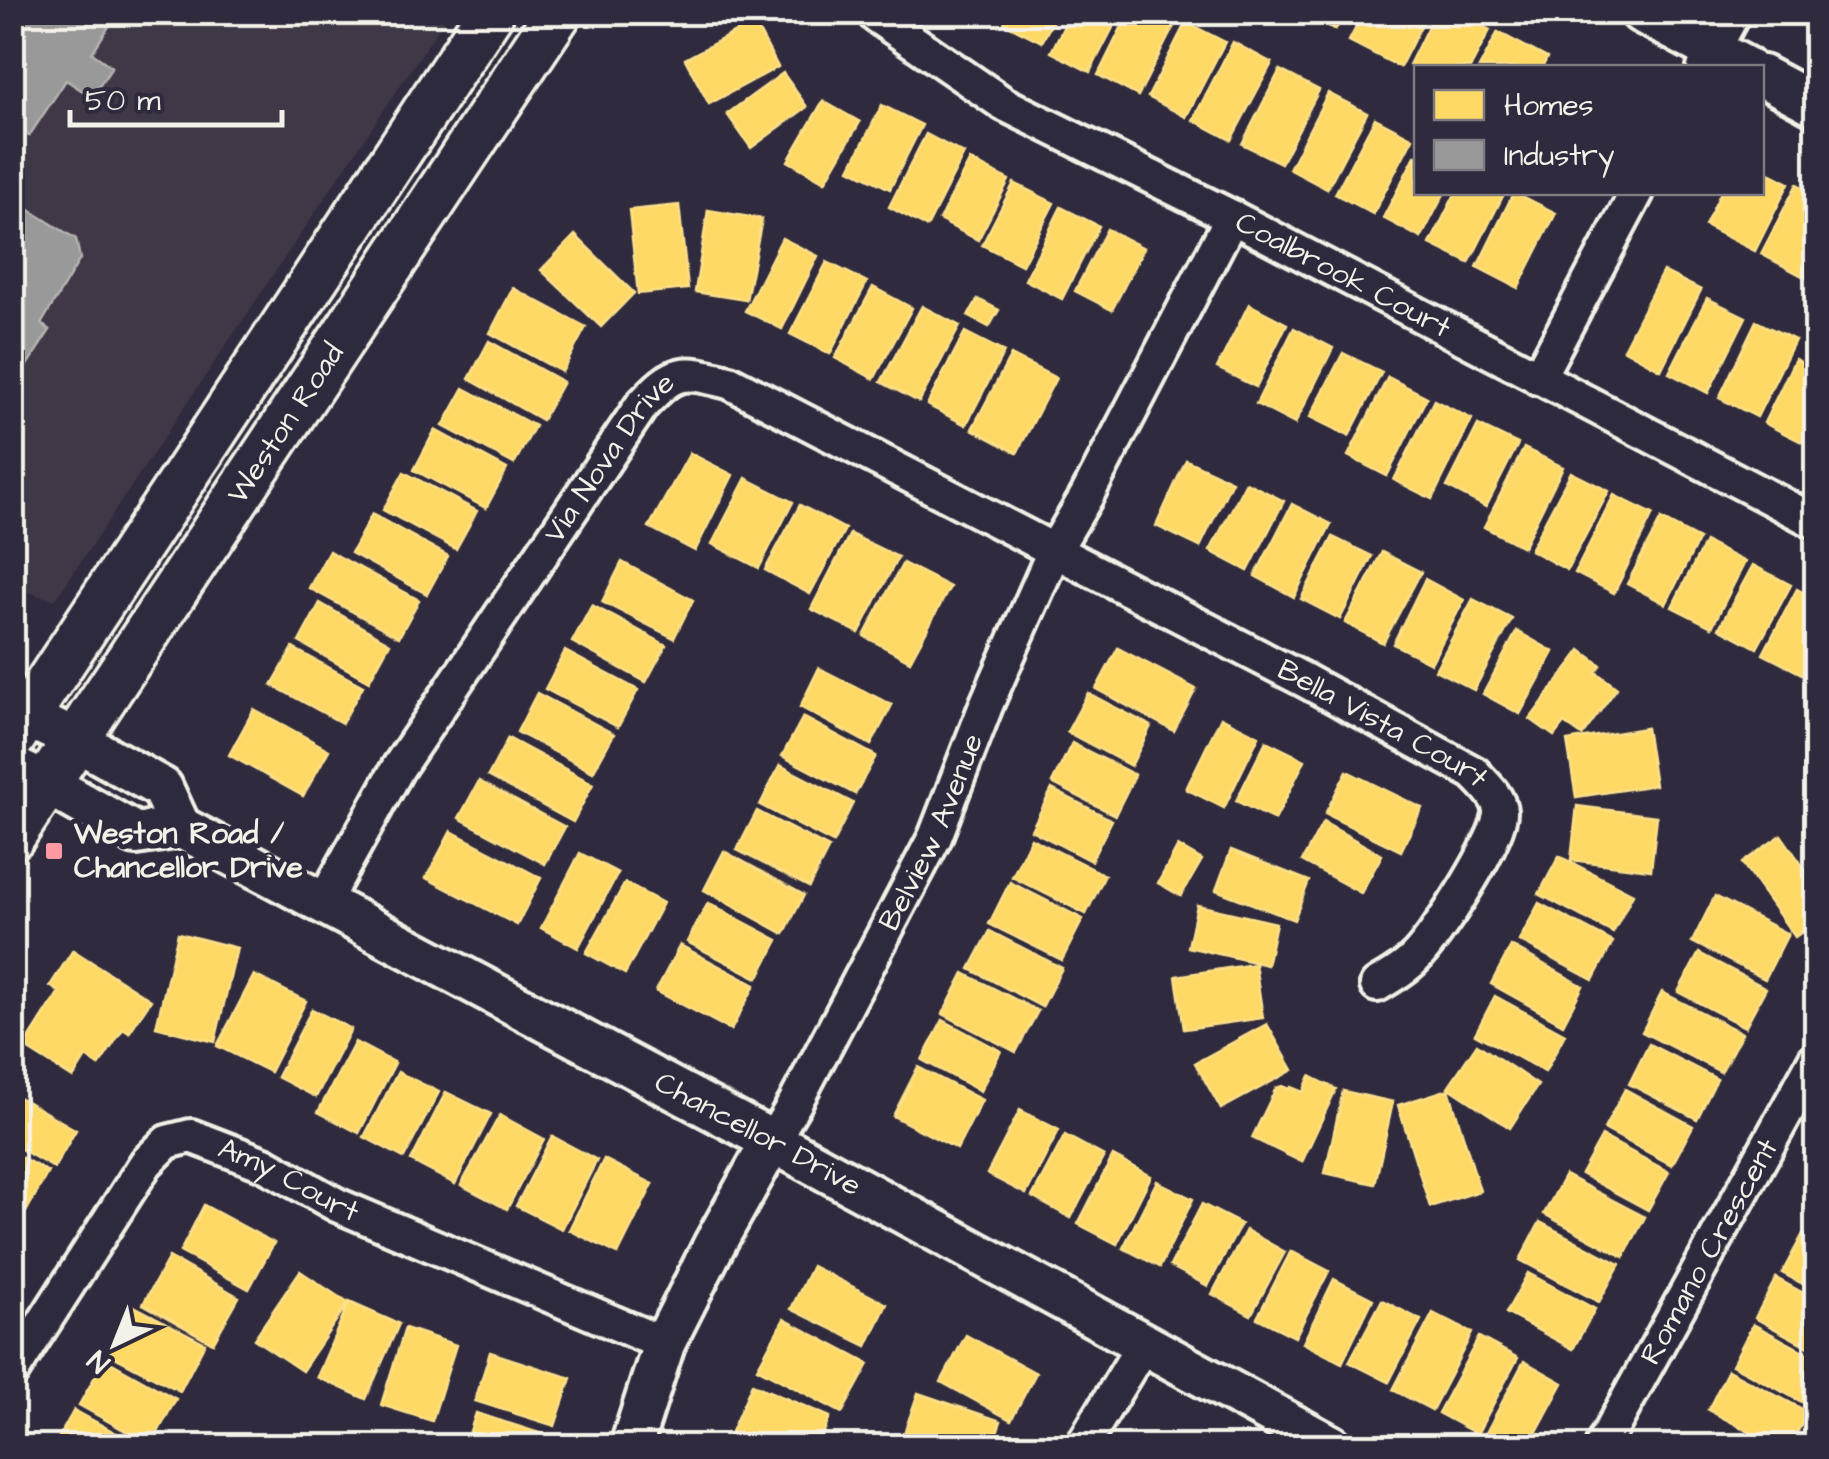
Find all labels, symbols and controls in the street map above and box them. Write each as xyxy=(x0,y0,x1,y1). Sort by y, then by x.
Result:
scale bar xyxy=(70,65,282,127)
legend xyxy=(1414,65,1764,195)
text: 50 m xyxy=(85,80,161,122)
text: Homes xyxy=(1504,85,1594,127)
text: Industry xyxy=(1504,135,1614,178)
street label: Coalbrook Court xyxy=(1228,201,1458,349)
street label: Weston Road xyxy=(217,335,354,512)
street label: Via Nova Drive xyxy=(534,362,684,552)
street label: Bella Vista Court xyxy=(1270,649,1498,797)
street label: Belview Avenue xyxy=(868,728,994,938)
place label: Weston Road / Chancellor Drive xyxy=(73,813,303,889)
marker: Weston Road / Chancellor Drive xyxy=(43,840,65,862)
street label: Chancellor Drive xyxy=(647,1061,869,1207)
street label: Amy Court xyxy=(212,1127,365,1233)
street label: Romano Crescent xyxy=(1630,1131,1789,1372)
north arrow xyxy=(65,1294,165,1394)
text: N xyxy=(79,1341,119,1381)

